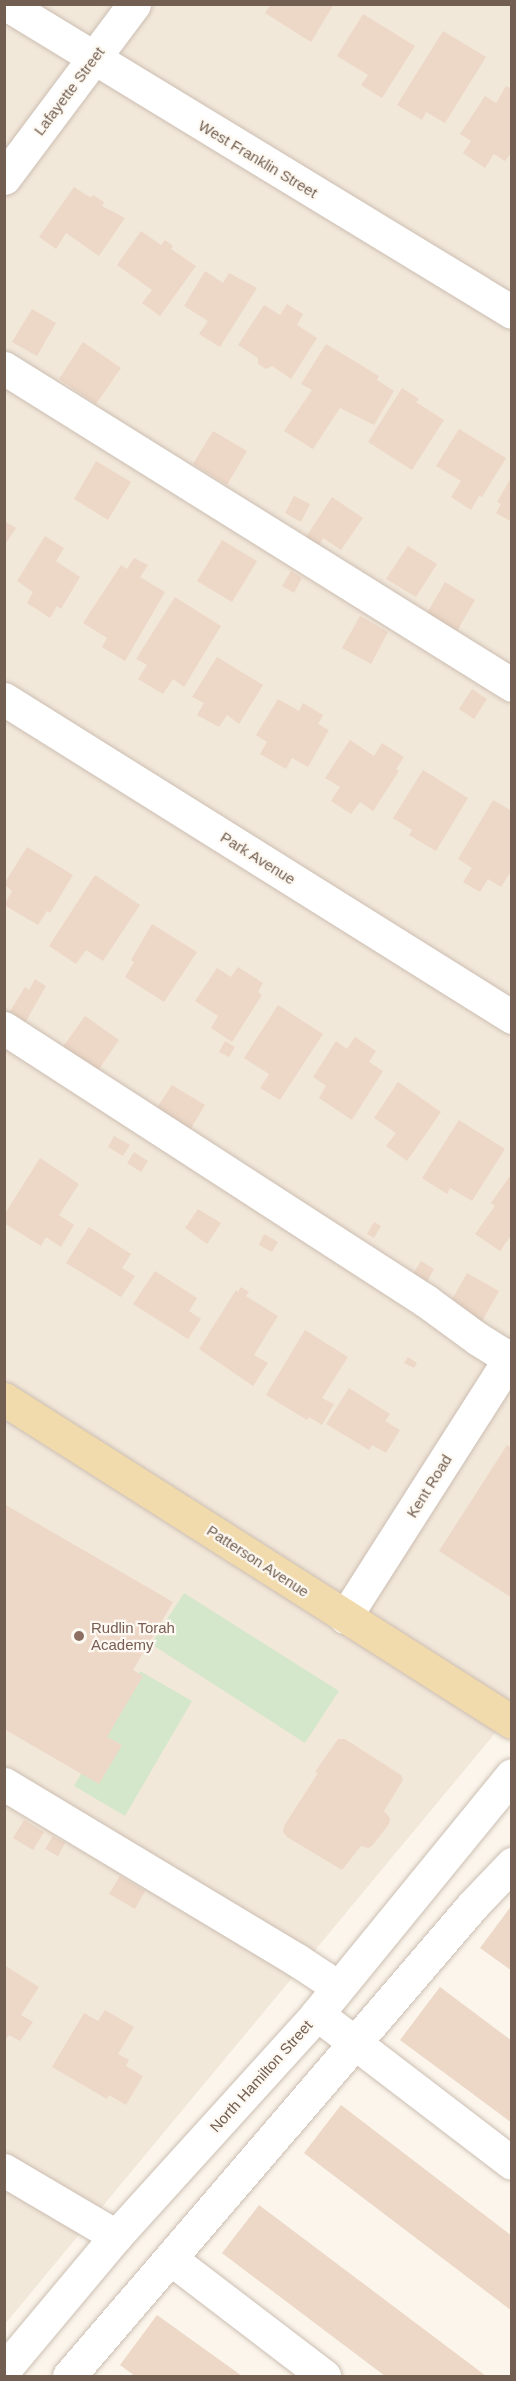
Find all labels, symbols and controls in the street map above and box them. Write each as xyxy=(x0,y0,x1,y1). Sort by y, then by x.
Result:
street label: Lafayette Street xyxy=(30,43,108,139)
street label: West Franklin Street xyxy=(195,116,321,202)
street label: Park Avenue xyxy=(217,828,299,888)
street label: Kent Road xyxy=(403,1451,455,1521)
street label: Patterson Avenue xyxy=(203,1521,313,1601)
place label: Rudlin Torah Academy xyxy=(91,1618,175,1653)
marker: Rudlin Torah Academy xyxy=(72,1629,86,1643)
street label: North Hamilton Street xyxy=(206,2016,316,2136)

